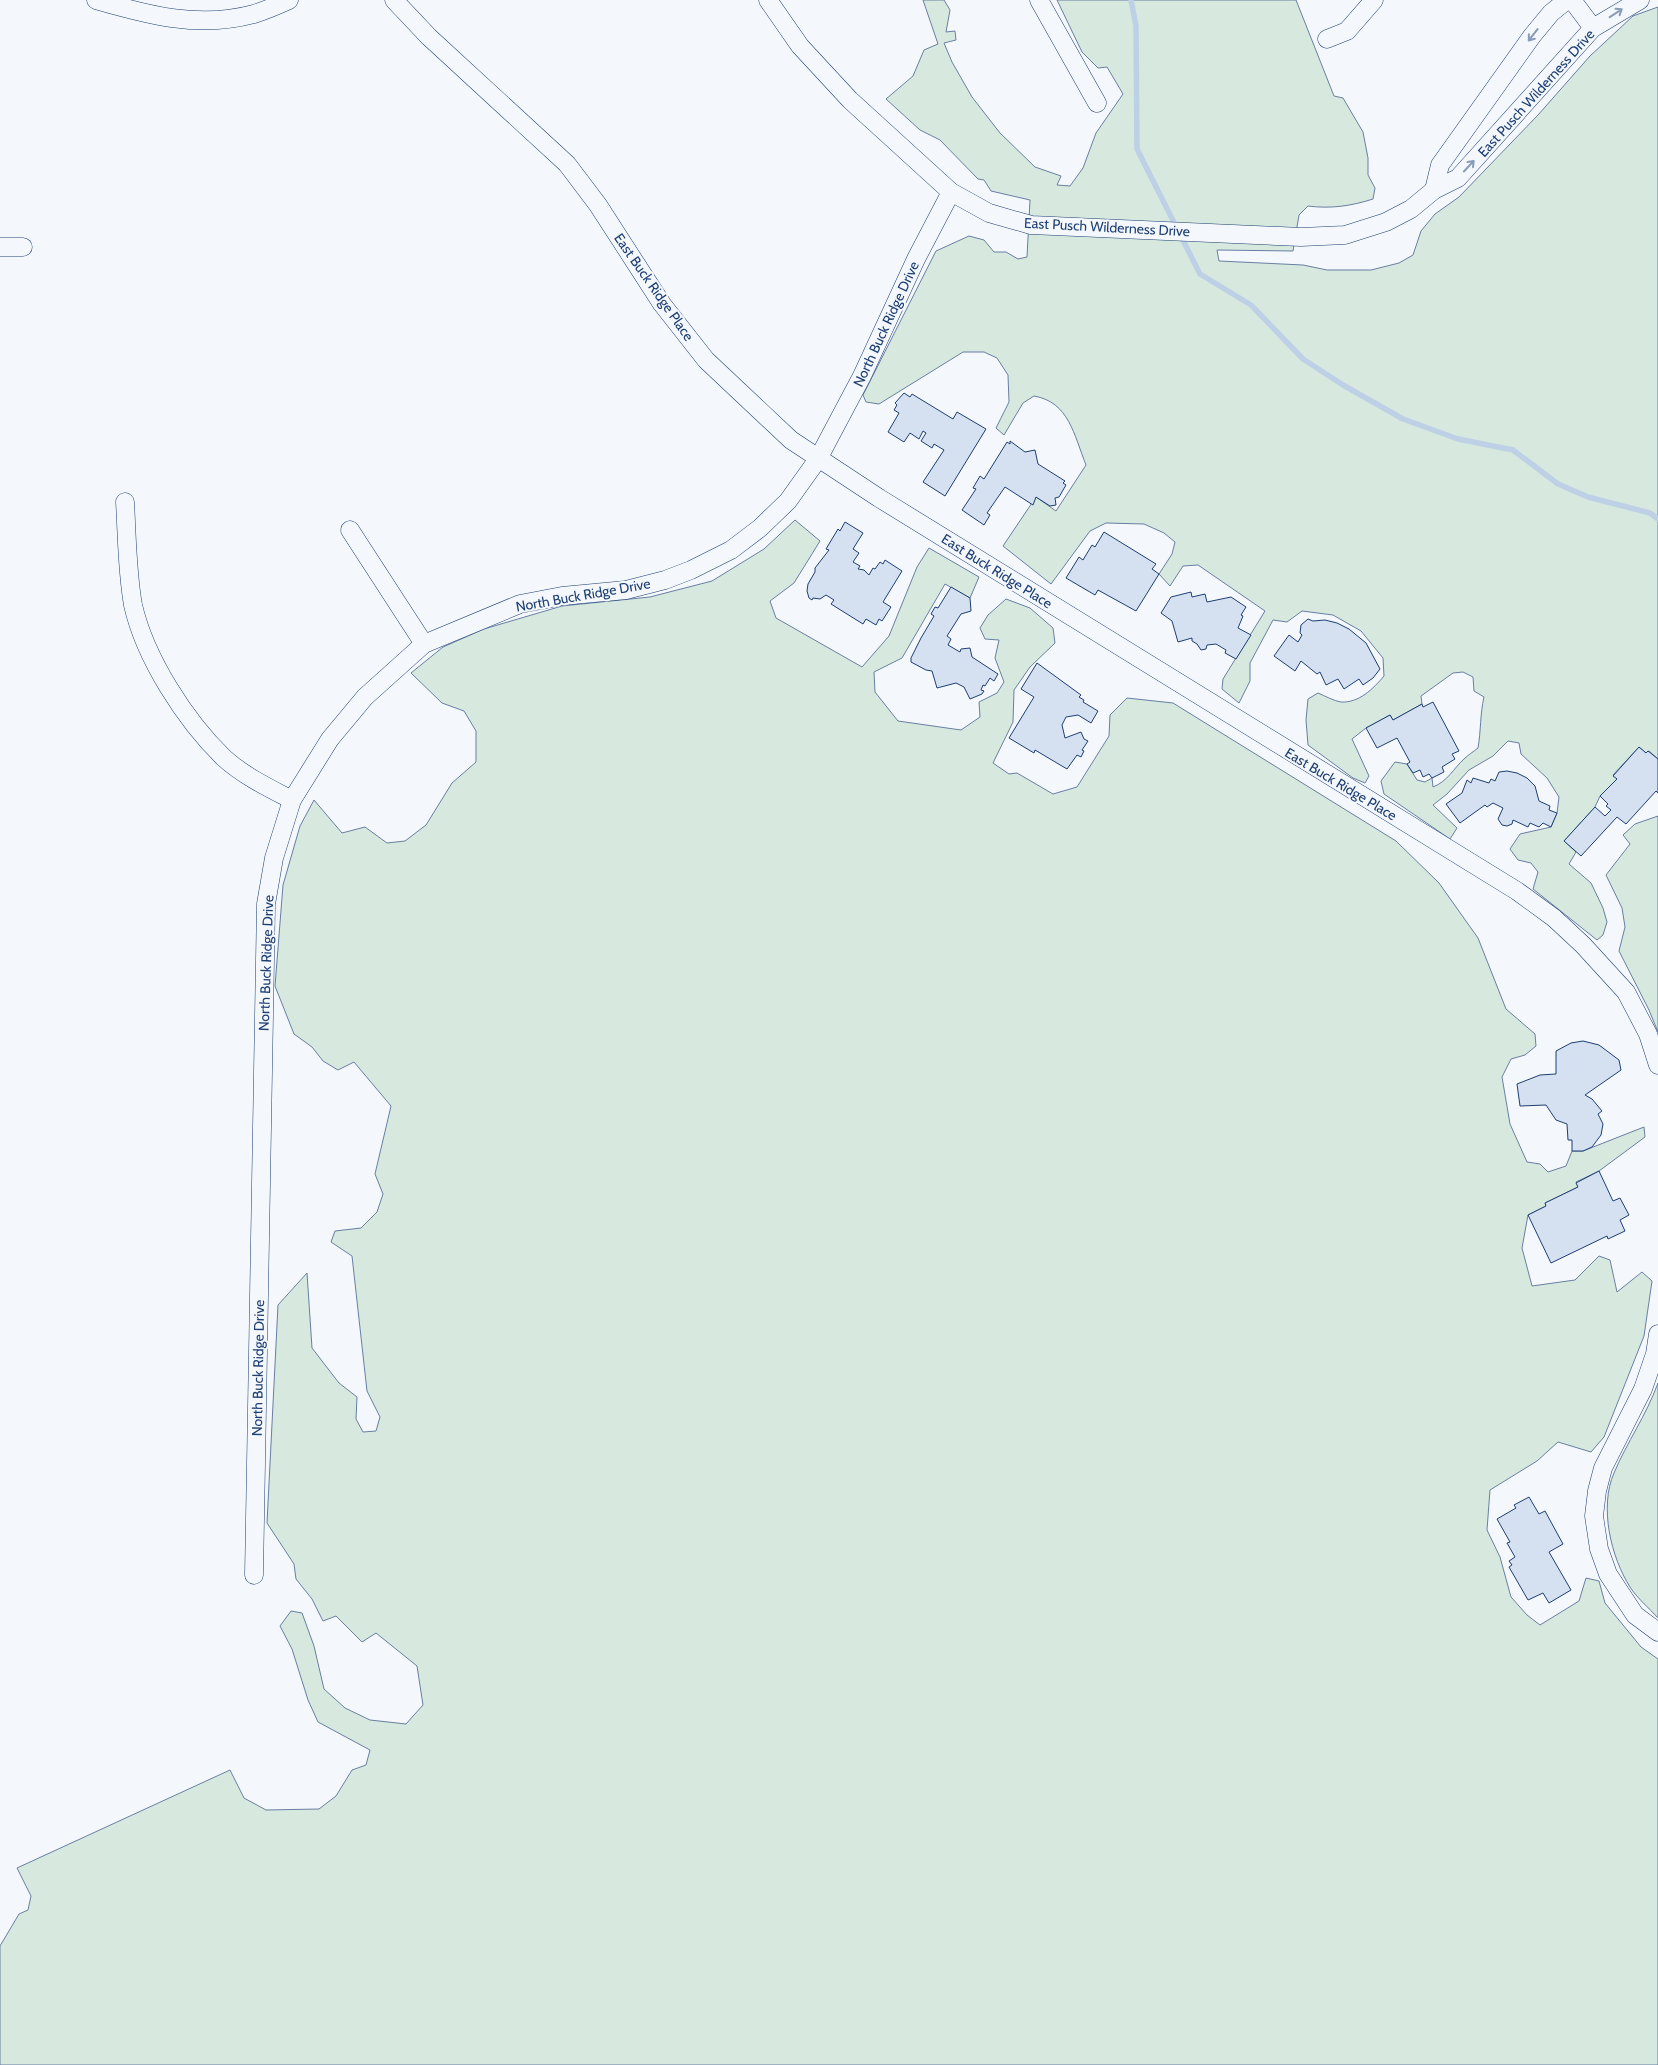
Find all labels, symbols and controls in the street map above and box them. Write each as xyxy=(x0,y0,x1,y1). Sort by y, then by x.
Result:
one-way arrow xyxy=(1609,8,1623,19)
street label: East Pusch Wilderness Drive xyxy=(1474,25,1598,161)
one-way arrow xyxy=(1528,28,1539,41)
one-way arrow xyxy=(1463,160,1475,173)
street label: East Pusch Wilderness Drive xyxy=(1024,214,1190,240)
street label: East Buck Ridge Place xyxy=(610,230,698,344)
street label: North Buck Ridge Drive xyxy=(849,258,923,390)
street label: East Buck Ridge Place xyxy=(938,530,1056,612)
street label: North Buck Ridge Drive xyxy=(514,574,652,616)
street label: East Buck Ridge Place xyxy=(1282,744,1400,824)
street label: North Buck Ridge Drive xyxy=(255,895,277,1031)
street label: North Buck Ridge Drive xyxy=(248,1300,268,1436)

